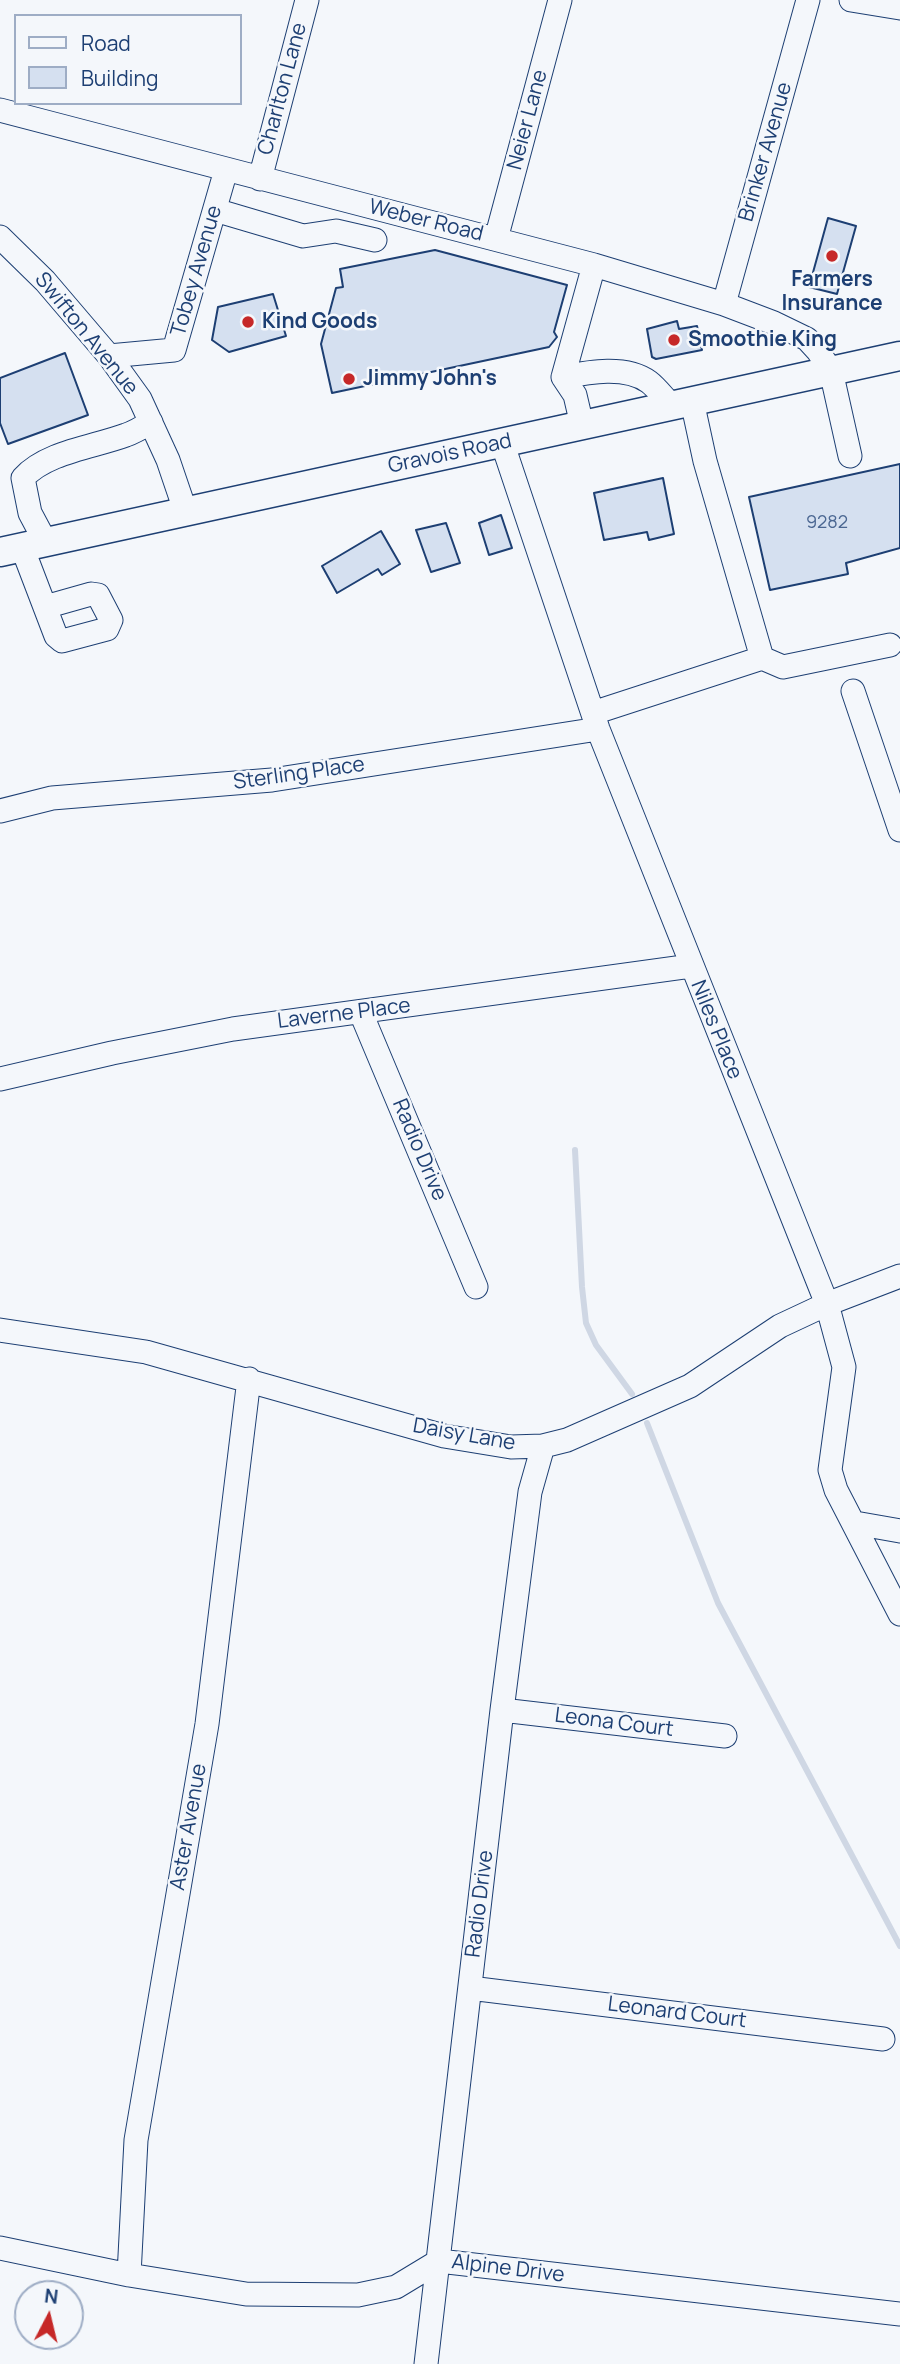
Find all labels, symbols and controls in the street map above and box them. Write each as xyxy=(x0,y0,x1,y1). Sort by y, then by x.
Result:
legend xyxy=(14,14,242,105)
street label: Charlton Lane xyxy=(253,20,313,158)
text: Road xyxy=(81,29,131,57)
text: Building xyxy=(81,64,158,92)
street label: Neier Lane xyxy=(503,67,553,173)
street label: Brinker Avenue xyxy=(734,79,798,225)
street label: Weber Road xyxy=(366,195,486,247)
street label: Tobey Avenue xyxy=(166,203,228,339)
marker: Farmers Insurance xyxy=(824,248,840,264)
place label: Farmers Insurance xyxy=(781,267,883,317)
street label: Swifton Avenue xyxy=(29,268,143,400)
place label: Kind Goods xyxy=(262,309,377,335)
marker: Kind Goods xyxy=(240,314,256,330)
place label: Smoothie King xyxy=(688,327,837,353)
marker: Smoothie King xyxy=(666,332,682,348)
place label: Jimmy John's xyxy=(363,366,497,392)
marker: Jimmy John's xyxy=(341,371,357,387)
street label: Gravois Road xyxy=(386,429,514,479)
house number: 9282 xyxy=(806,512,848,534)
street label: Sterling Place xyxy=(232,752,366,796)
street label: Niles Place xyxy=(685,977,747,1083)
street label: Laverne Place xyxy=(276,993,412,1035)
street label: Radio Drive xyxy=(386,1095,452,1205)
street label: Daisy Lane xyxy=(411,1414,517,1456)
street label: Leona Court xyxy=(553,1703,675,1743)
street label: Aster Avenue xyxy=(165,1762,213,1892)
street label: Radio Drive xyxy=(461,1849,499,1959)
street label: Leonard Court xyxy=(606,1992,748,2034)
street label: Alpine Drive xyxy=(450,2250,566,2288)
north arrow xyxy=(14,2280,84,2350)
text: N xyxy=(43,2282,60,2310)

